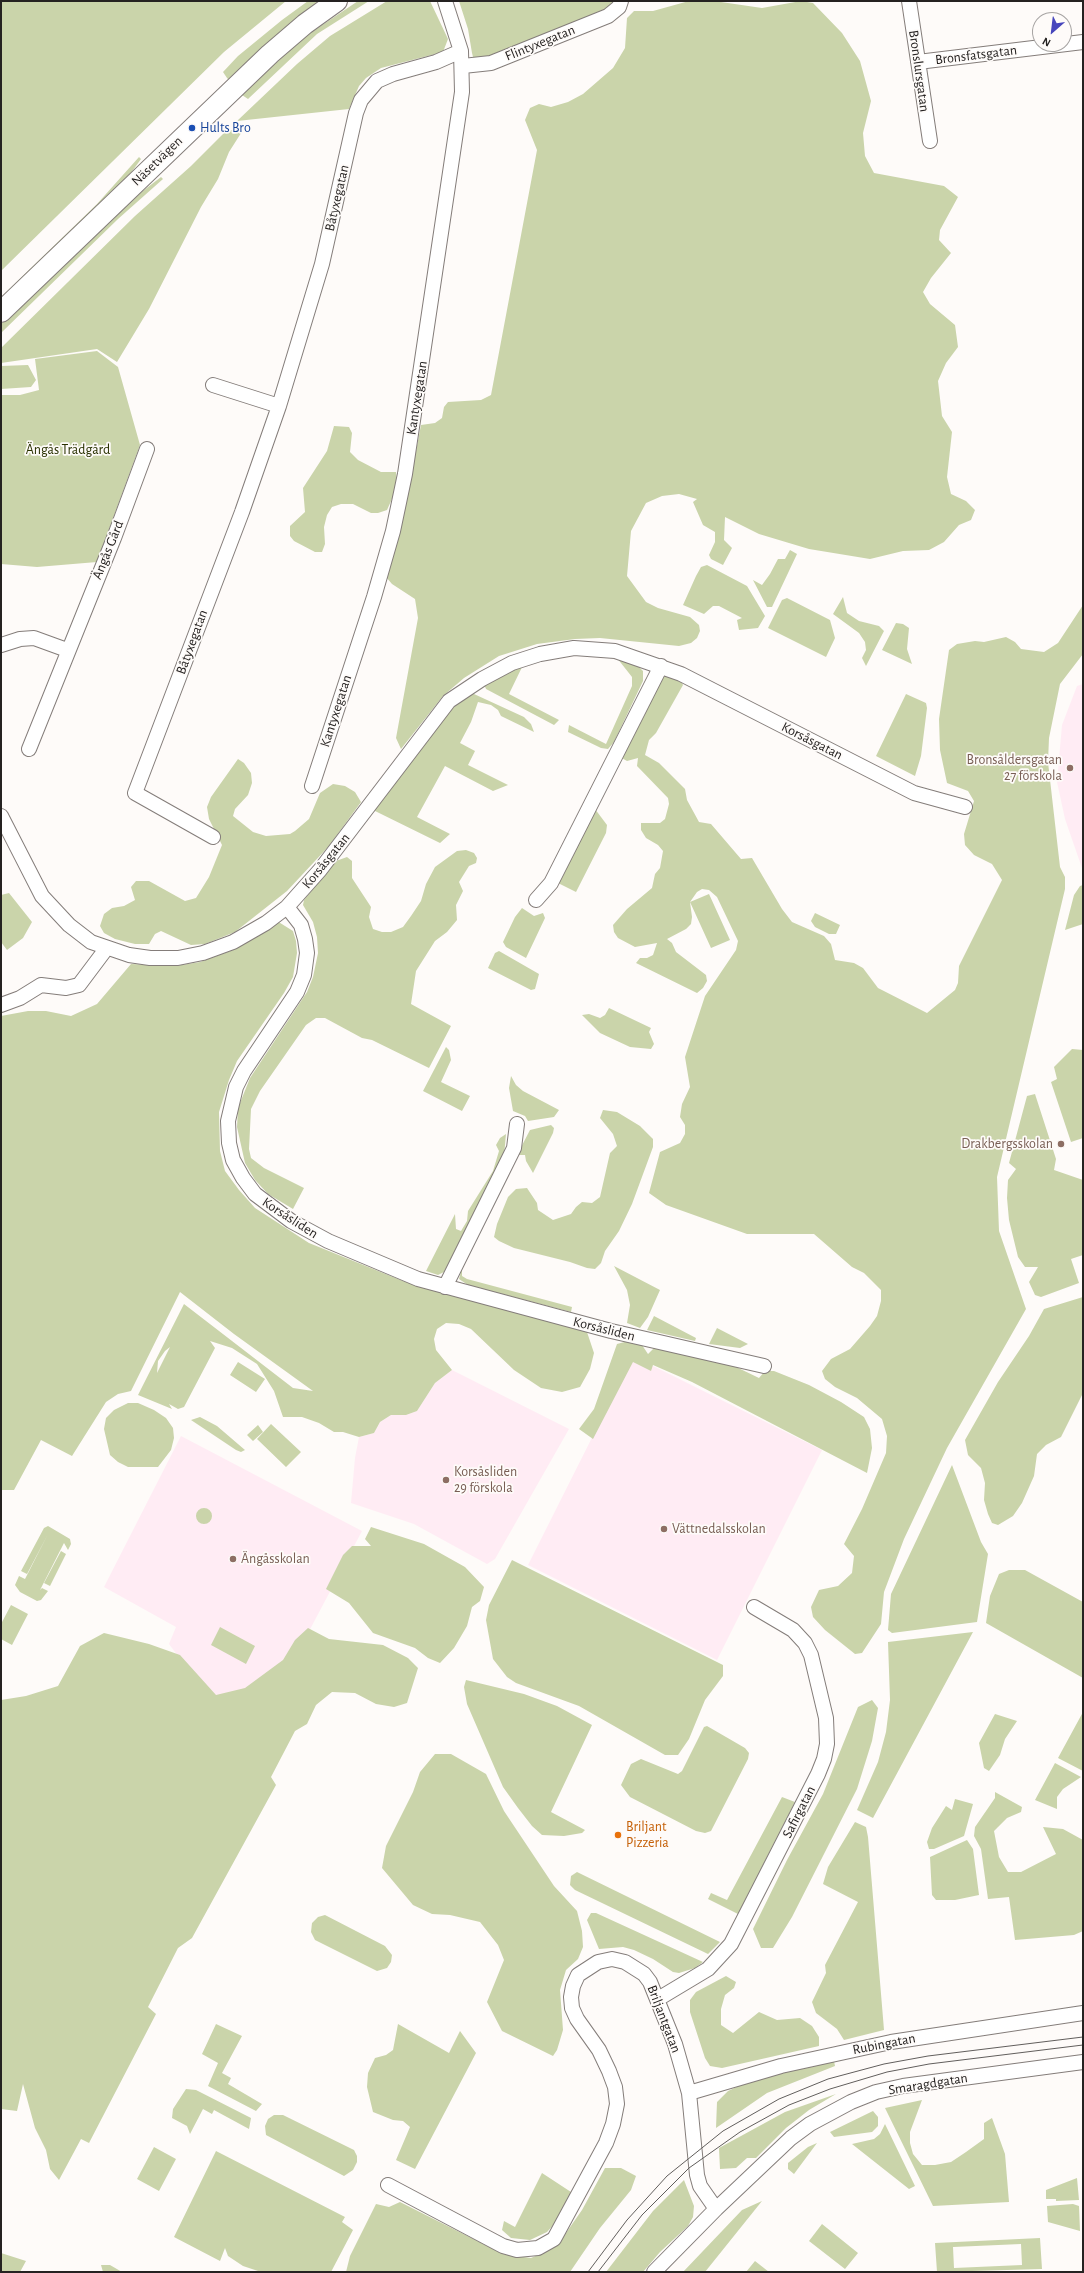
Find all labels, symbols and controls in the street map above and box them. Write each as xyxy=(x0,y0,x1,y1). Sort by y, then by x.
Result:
north arrow xyxy=(1032,12,1072,52)
street label: Flintyxegatan xyxy=(503,21,577,65)
street label: Bronslursgatan xyxy=(905,29,933,113)
text: N xyxy=(1041,36,1053,49)
street label: Bronsfatsgatan xyxy=(934,42,1018,68)
place label: Hults Bro xyxy=(200,120,251,136)
marker: Hults Bro xyxy=(187,123,197,133)
street label: Näsetvägen xyxy=(128,133,186,189)
street label: Båtyxegatan xyxy=(321,163,353,233)
street label: Kantyxegatan xyxy=(403,360,431,436)
park label: Ängås Trädgård xyxy=(26,442,110,458)
street label: Ängås Gård xyxy=(89,518,127,582)
street label: Båtyxegatan xyxy=(173,607,211,677)
street label: Kantyxegatan xyxy=(316,673,356,749)
street label: Korsåsgatan xyxy=(779,718,845,764)
place label: Bronsåldersgatan 27 förskola xyxy=(967,752,1062,784)
marker: Bronsåldersgatan 27 förskola xyxy=(1065,763,1075,773)
street label: Korsåsgatan xyxy=(299,830,353,892)
place label: Drakbergsskolan xyxy=(961,1136,1053,1152)
marker: Drakbergsskolan xyxy=(1056,1139,1066,1149)
street label: Korsåsliden xyxy=(259,1194,321,1242)
street label: Korsåsliden xyxy=(571,1313,637,1345)
place label: Korsåsliden 29 förskola xyxy=(454,1464,517,1496)
marker: Korsåsliden 29 förskola xyxy=(441,1475,451,1485)
place label: Vättnedalsskolan xyxy=(672,1521,766,1537)
marker: Vättnedalsskolan xyxy=(659,1524,669,1534)
place label: Ängåsskolan xyxy=(241,1551,310,1567)
marker: Ängåsskolan xyxy=(228,1554,238,1564)
street label: Safirgatan xyxy=(779,1783,819,1841)
place label: Briljant Pizzeria xyxy=(626,1819,669,1852)
marker: Briljant Pizzeria xyxy=(613,1830,623,1840)
street label: Briljantgatan xyxy=(643,1983,685,2055)
street label: Rubingatan xyxy=(851,2030,917,2058)
street label: Smaragdgatan xyxy=(887,2069,969,2099)

